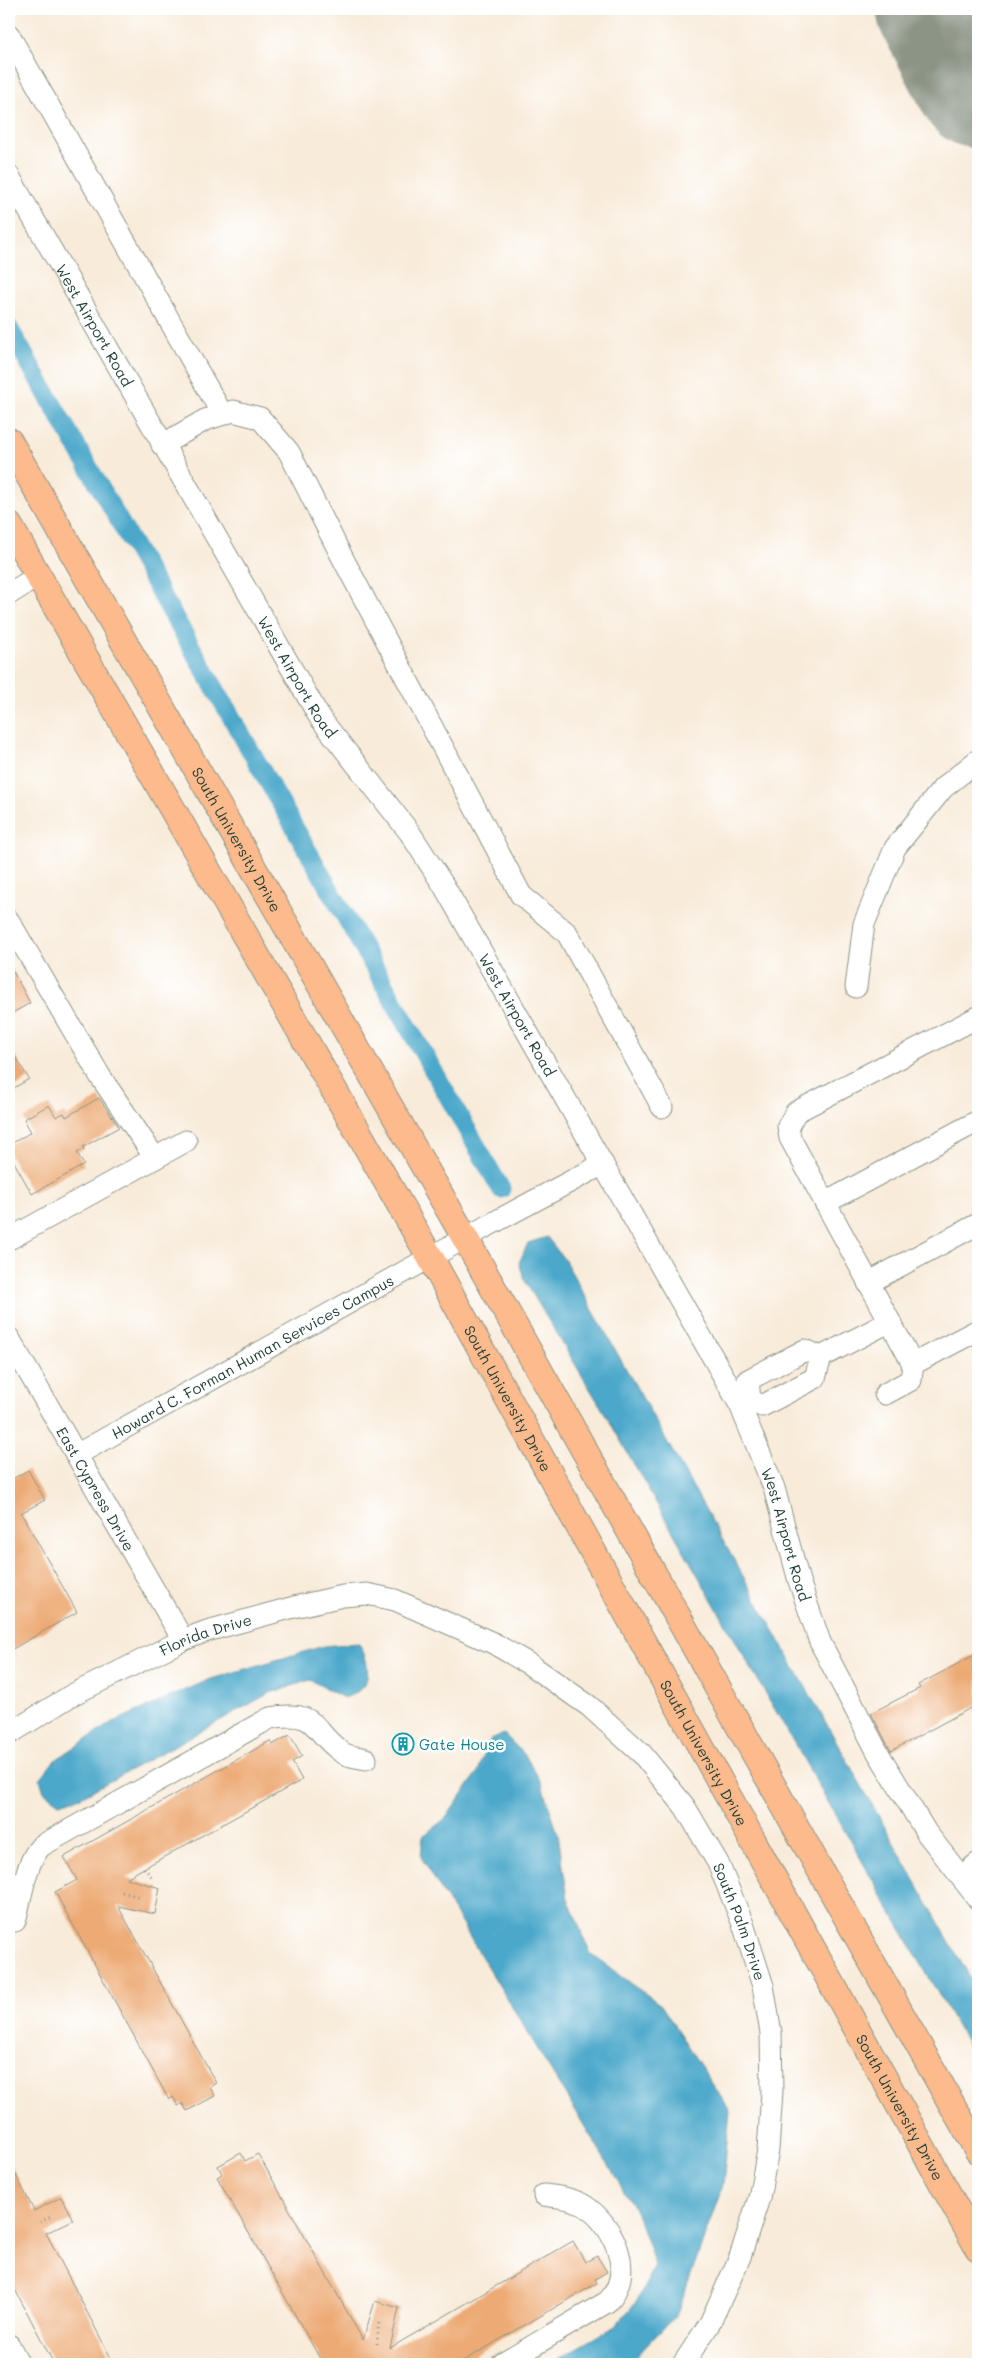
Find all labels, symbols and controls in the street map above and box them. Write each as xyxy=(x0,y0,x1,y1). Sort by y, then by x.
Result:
street label: West Airport Road xyxy=(52,260,138,390)
street label: West Airport Road xyxy=(254,612,342,742)
street label: South University Drive xyxy=(188,763,286,916)
street label: West Airport Road xyxy=(474,950,560,1080)
street label: Howard C. Forman Human Services Campus xyxy=(108,1270,397,1443)
street label: South University Drive xyxy=(460,1322,557,1475)
street label: East Cypress Drive xyxy=(52,1423,140,1555)
street label: West Airport Road xyxy=(757,1465,815,1604)
street label: Florida Drive xyxy=(156,1609,254,1660)
street label: South University Drive xyxy=(656,1676,753,1829)
building icon: Gate House xyxy=(391,1732,415,1756)
place label: Gate House xyxy=(419,1734,505,1754)
street label: South Palm Drive xyxy=(709,1860,771,1983)
street label: South University Drive xyxy=(852,2031,949,2184)

